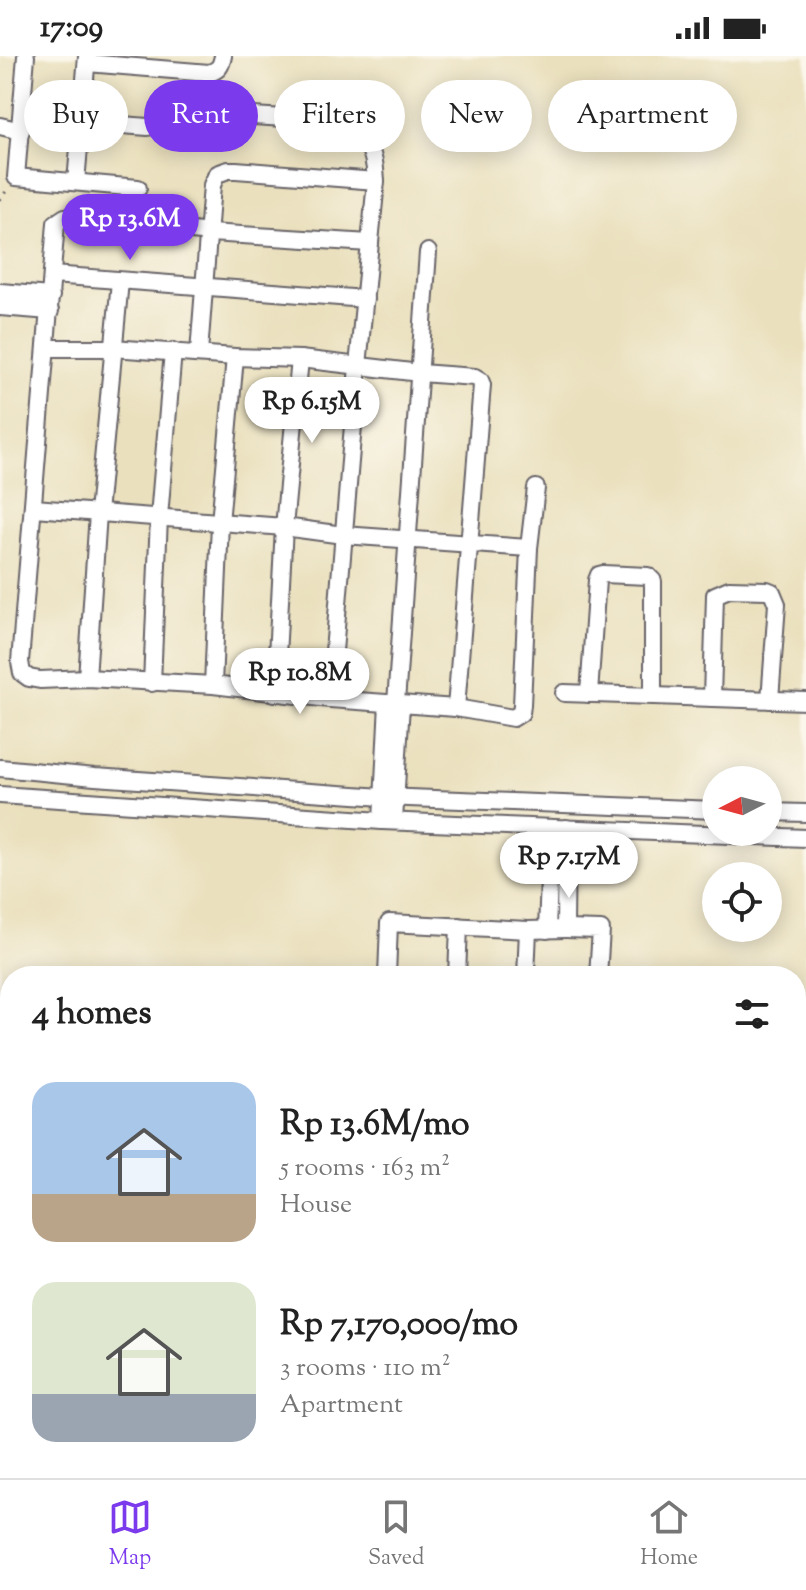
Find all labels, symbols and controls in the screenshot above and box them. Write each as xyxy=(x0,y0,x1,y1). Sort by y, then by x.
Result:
text: 17:09 xyxy=(40,7,103,50)
chip: Buy xyxy=(24,80,128,152)
chip: Rent xyxy=(144,80,258,152)
chip: Filters xyxy=(274,80,405,152)
chip: New xyxy=(421,80,532,152)
chip: Apartment xyxy=(548,80,737,152)
pin: Rp 13.6M xyxy=(47,194,213,262)
text: Rp 13.6M xyxy=(80,201,180,238)
pin: Rp 6.15M xyxy=(229,377,395,445)
text: Rp 6.15M xyxy=(263,384,361,421)
pin: Rp 10.8M xyxy=(217,648,383,716)
text: Rp 10.8M xyxy=(248,655,352,692)
north arrow xyxy=(702,766,782,846)
map controls xyxy=(702,766,782,942)
pin: Rp 7.17M xyxy=(486,832,652,900)
text: Rp 7.17M xyxy=(518,839,620,876)
button: locate xyxy=(702,862,782,942)
text: 4 homes xyxy=(32,990,152,1039)
icon: filters xyxy=(730,992,774,1036)
text: Rp 13.6M/mo xyxy=(280,1101,470,1150)
icon: home xyxy=(96,1114,192,1210)
text: 5 rooms · 163 m² xyxy=(280,1150,450,1187)
text: House xyxy=(280,1187,352,1224)
text: Rp 7,170,000/mo xyxy=(280,1301,518,1350)
icon: home xyxy=(96,1314,192,1410)
text: 3 rooms · 110 m² xyxy=(280,1350,451,1387)
text: Apartment xyxy=(280,1387,403,1424)
tab: Map xyxy=(108,1495,152,1575)
tab: Saved xyxy=(368,1495,424,1575)
tab: Home xyxy=(640,1495,698,1575)

